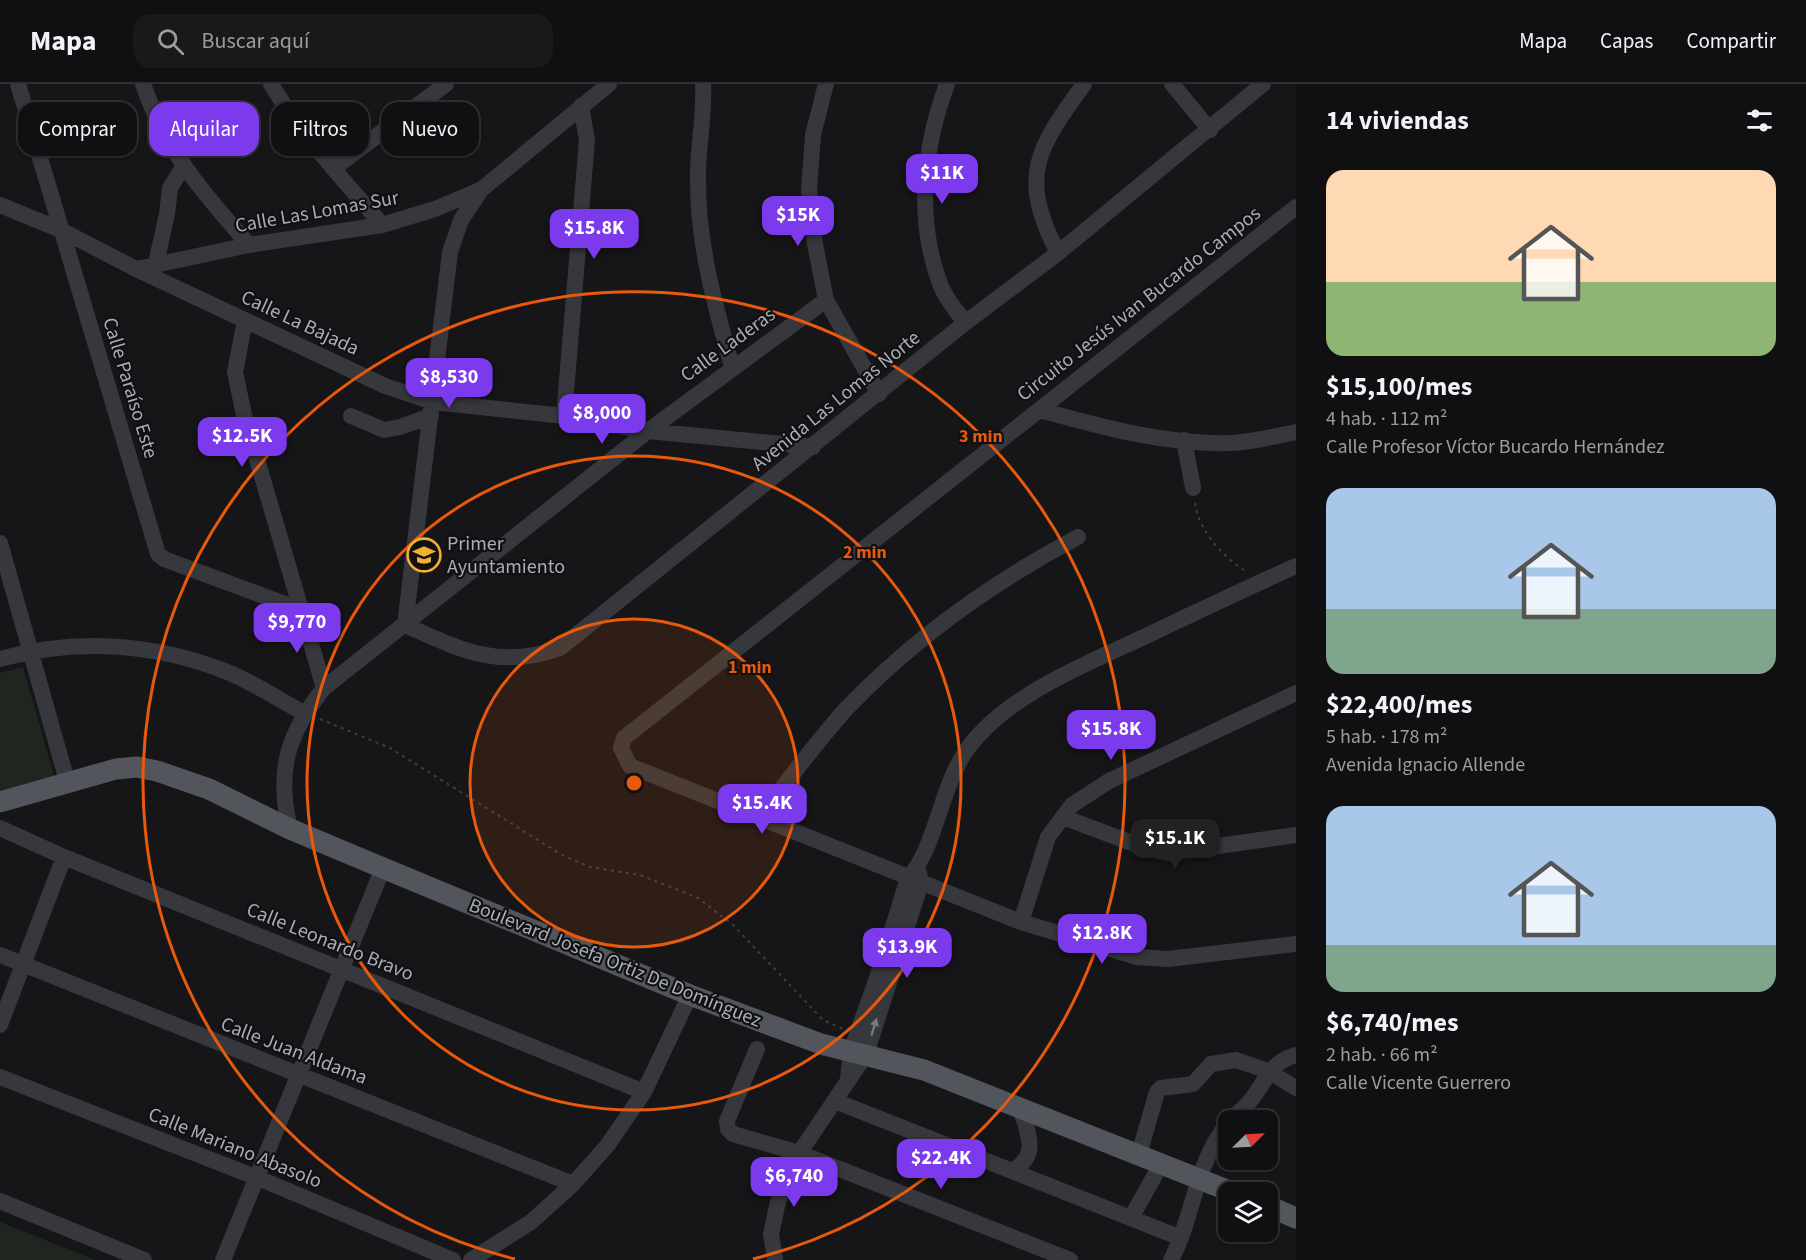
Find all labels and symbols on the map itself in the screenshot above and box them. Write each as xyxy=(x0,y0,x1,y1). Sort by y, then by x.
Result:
pin: $11K xyxy=(906,154,978,205)
street label: Calle Las Lomas Sur xyxy=(233,184,401,240)
pin: $15K xyxy=(762,196,834,247)
street label: Circuito Jesús Ivan Bucardo Campos xyxy=(1011,200,1267,408)
pin: $15.8K xyxy=(545,209,643,260)
street label: Calle La Bajada xyxy=(236,283,364,363)
street label: Calle Laderas xyxy=(675,301,781,389)
street label: Calle Paraíso Este xyxy=(95,314,165,462)
street label: Avenida Las Lomas Norte xyxy=(746,324,926,478)
pin: $8,530 xyxy=(400,358,498,409)
pin: $8,000 xyxy=(553,394,651,445)
pin: $12.5K xyxy=(193,417,291,468)
text: 3 min xyxy=(959,424,1003,449)
place label: Primer Ayuntamiento xyxy=(447,530,565,581)
school or university icon: Primer Ayuntamiento xyxy=(406,537,442,573)
text: 2 min xyxy=(843,540,887,565)
pin: $9,770 xyxy=(248,603,346,654)
text: 1 min xyxy=(728,655,772,680)
pin: $15.8K xyxy=(1062,710,1160,761)
centre of rings xyxy=(624,773,644,793)
pin: $15.4K xyxy=(713,784,811,835)
pin: $15.1K xyxy=(1126,819,1224,870)
street label: Boulevard Josefa Ortiz De Domínguez xyxy=(465,891,765,1035)
street label: Calle Leonardo Bravo xyxy=(242,896,418,988)
pin: $12.8K xyxy=(1053,914,1151,965)
pin: $13.9K xyxy=(858,928,956,979)
street label: Calle Juan Aldama xyxy=(217,1010,371,1092)
one-way arrow xyxy=(870,1018,879,1036)
street label: Calle Mariano Abasolo xyxy=(144,1100,326,1196)
north arrow xyxy=(1218,1110,1278,1170)
pin: $22.4K xyxy=(892,1139,990,1190)
pin: $6,740 xyxy=(745,1157,843,1208)

